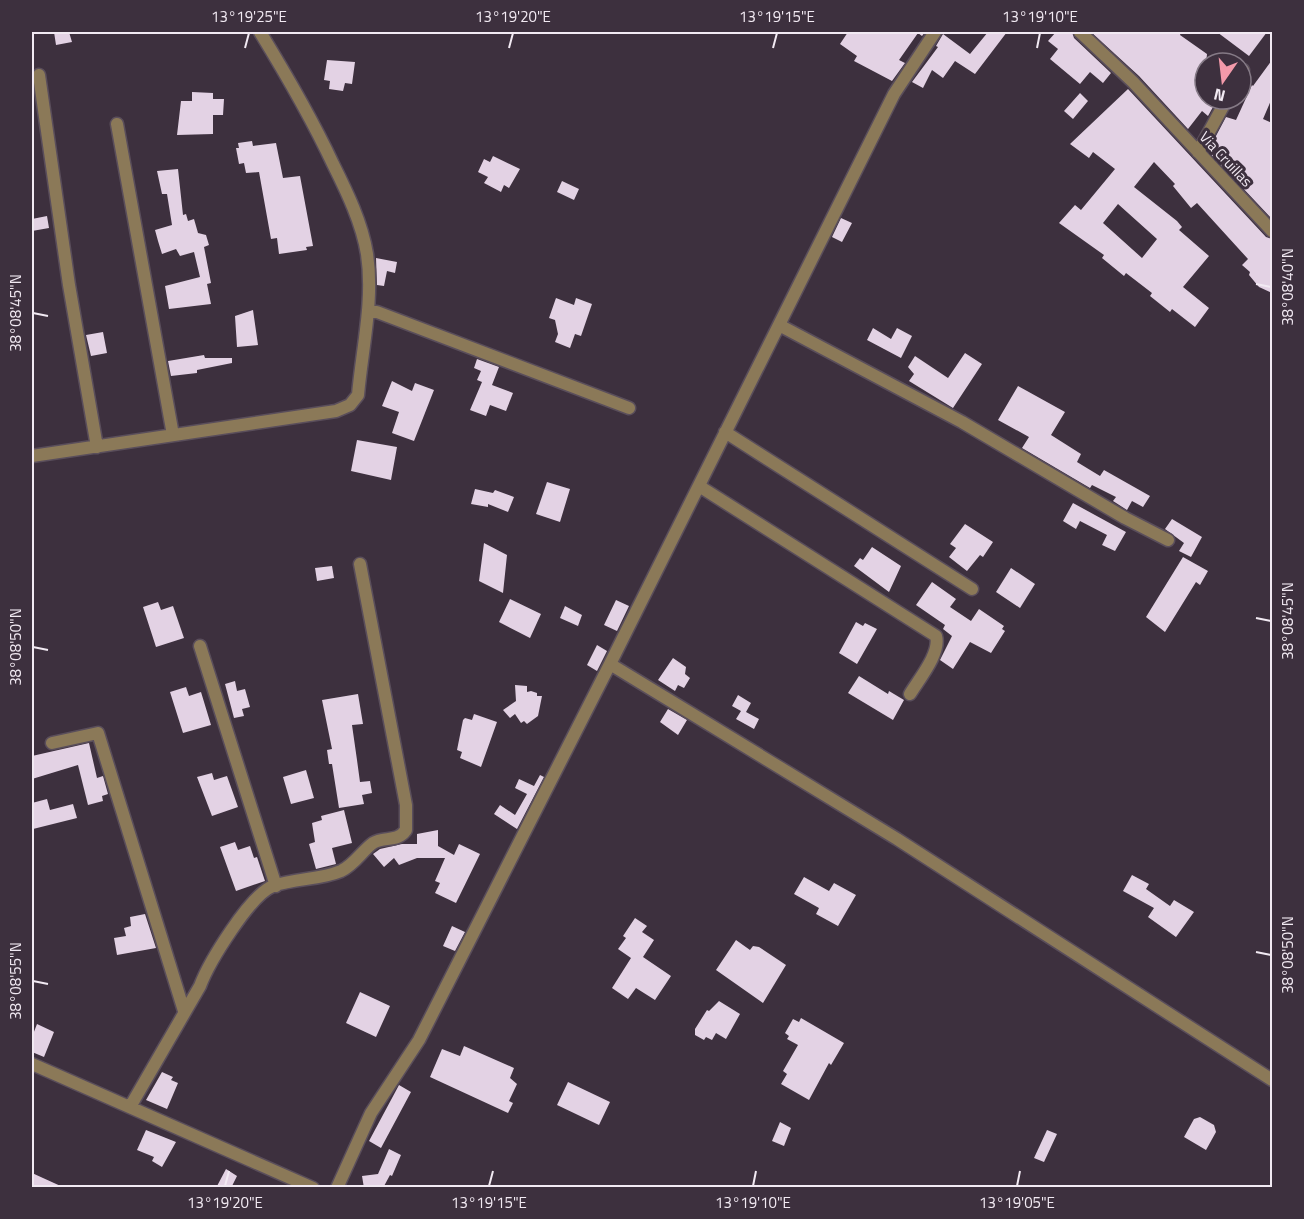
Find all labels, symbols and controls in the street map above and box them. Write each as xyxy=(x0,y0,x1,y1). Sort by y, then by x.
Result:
text: 13°19'25"E xyxy=(211,5,287,28)
text: 13°19'20"E xyxy=(475,5,551,28)
text: 13°19'15"E xyxy=(739,5,815,28)
text: 13°19'10"E xyxy=(1002,5,1078,28)
north arrow xyxy=(1193,51,1253,111)
text: N xyxy=(1211,83,1228,109)
street label: Via Cruillas xyxy=(1194,126,1258,192)
text: 38°08'40"N xyxy=(1276,248,1299,326)
text: 38°08'45"N xyxy=(4,274,27,352)
text: 38°08'45"N xyxy=(1276,582,1299,660)
text: 38°08'50"N xyxy=(4,608,27,686)
text: 38°08'50"N xyxy=(1276,916,1299,994)
text: 38°08'55"N xyxy=(4,942,27,1020)
text: 13°19'20"E xyxy=(187,1191,263,1214)
text: 13°19'15"E xyxy=(451,1191,527,1214)
text: 13°19'10"E xyxy=(715,1191,791,1214)
text: 13°19'05"E xyxy=(979,1191,1055,1214)

